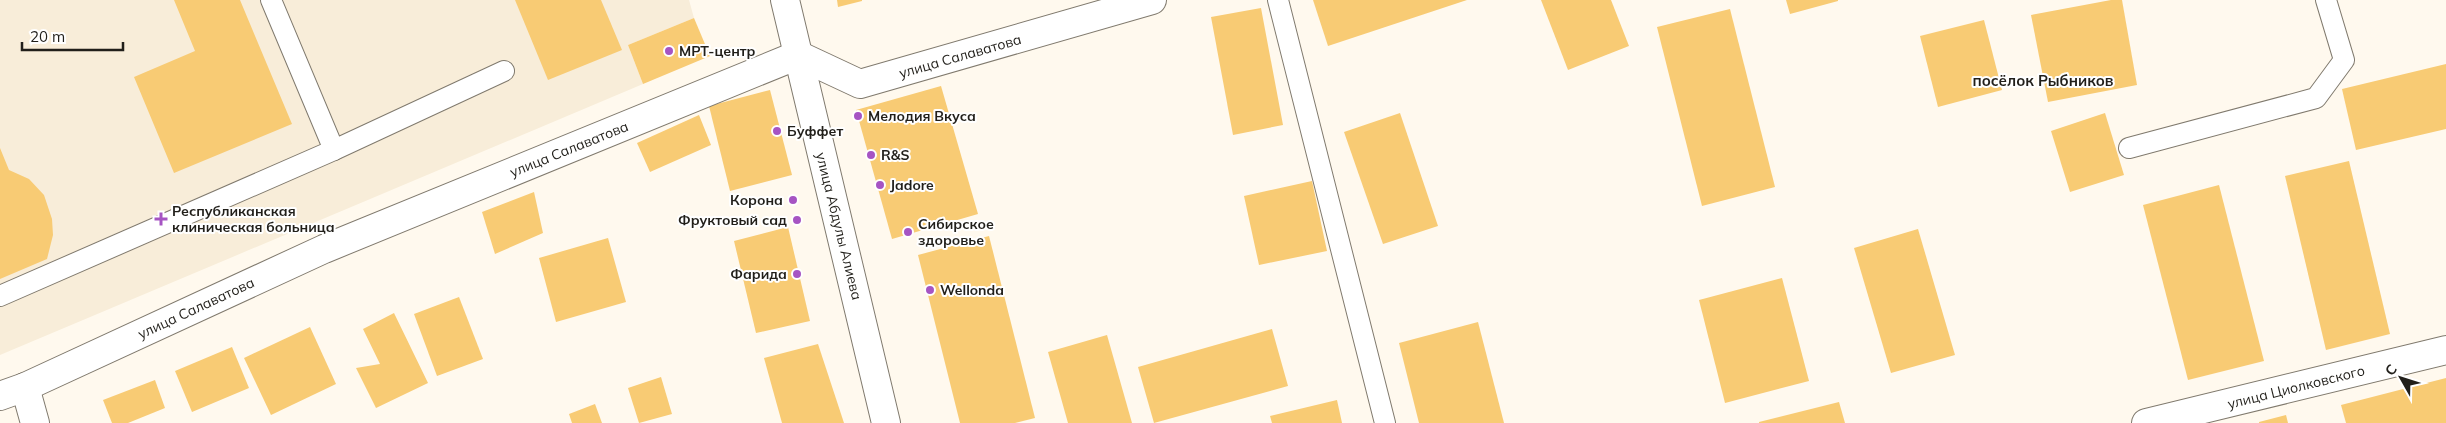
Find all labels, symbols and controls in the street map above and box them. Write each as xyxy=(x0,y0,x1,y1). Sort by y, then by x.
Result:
scale bar xyxy=(22,20,124,52)
text: 20 m xyxy=(30,27,65,46)
street label: улица Салаватова xyxy=(897,30,1023,82)
place label: МРТ-центр xyxy=(679,42,756,60)
marker: МРТ-центр xyxy=(663,45,675,57)
district label: посёлок Рыбников xyxy=(1972,71,2114,90)
place label: Мелодия Вкуса xyxy=(868,107,976,125)
marker: Мелодия Вкуса xyxy=(852,110,864,122)
street label: улица Салаватова xyxy=(507,117,631,181)
place label: Буффет xyxy=(787,122,843,140)
marker: Буффет xyxy=(771,125,783,137)
place label: R&S xyxy=(881,146,910,164)
marker: R&S xyxy=(865,149,877,161)
street label: улица Абдулы Алиева xyxy=(812,150,866,302)
place label: Jadore xyxy=(890,176,934,194)
marker: Jadore xyxy=(874,179,886,191)
place label: Корона xyxy=(730,191,783,209)
marker: Корона xyxy=(787,194,799,206)
place label: Республиканская клиническая больница xyxy=(172,202,335,236)
place label: Фруктовый сад xyxy=(678,211,787,229)
marker: Республиканская клиническая больница xyxy=(154,212,168,226)
marker: Фруктовый сад xyxy=(791,214,803,226)
place label: Сибирское здоровье xyxy=(918,215,994,249)
marker: Сибирское здоровье xyxy=(902,226,914,238)
place label: Фарида xyxy=(730,265,787,283)
marker: Фарида xyxy=(791,268,803,280)
street label: улица Салаватова xyxy=(135,273,257,343)
place label: Wellonda xyxy=(940,281,1004,299)
marker: Wellonda xyxy=(924,284,936,296)
north arrow xyxy=(2376,353,2426,403)
text: С xyxy=(2381,360,2401,379)
street label: улица Циолковского xyxy=(2226,361,2366,413)

